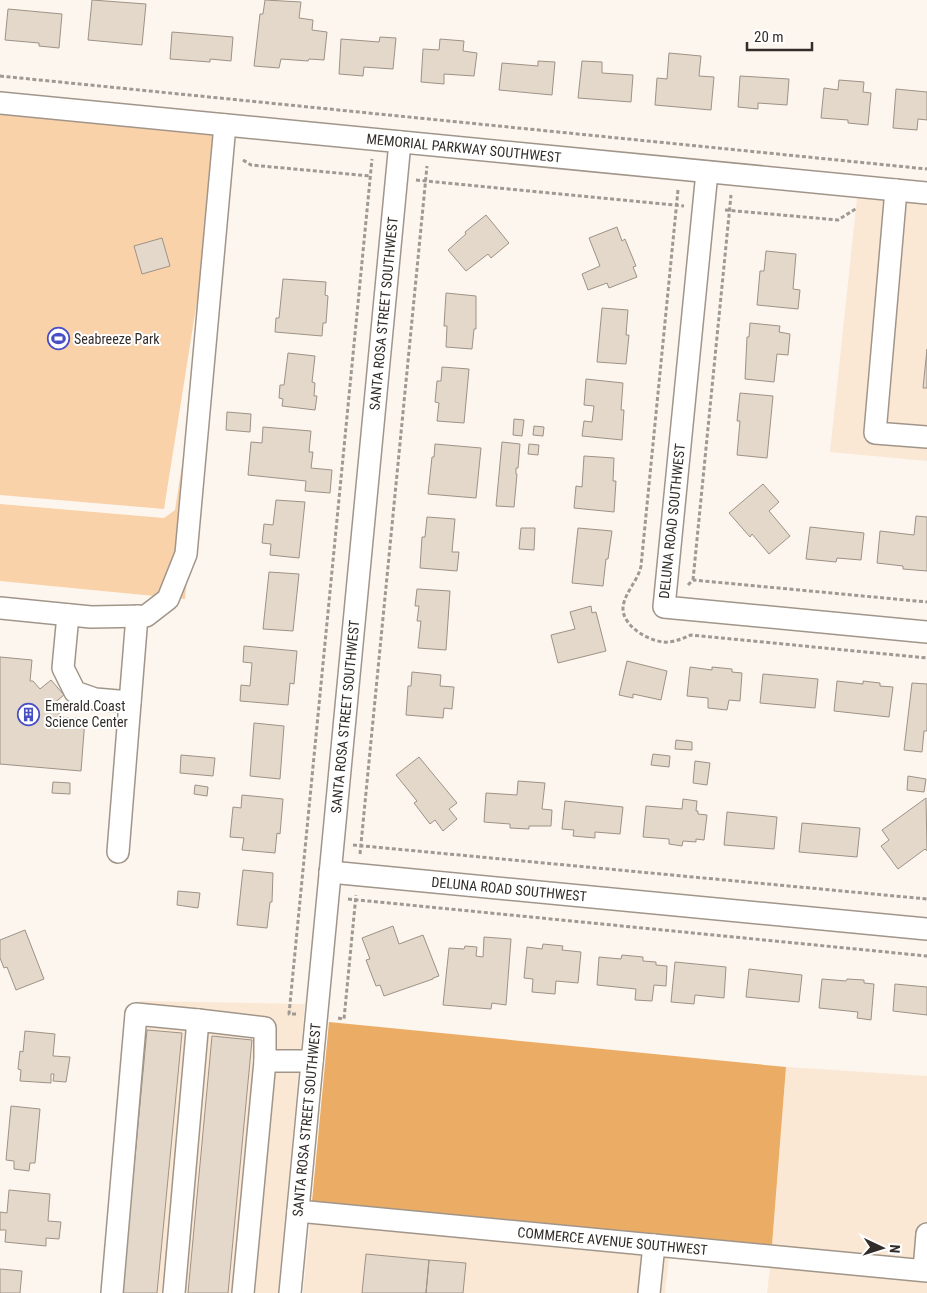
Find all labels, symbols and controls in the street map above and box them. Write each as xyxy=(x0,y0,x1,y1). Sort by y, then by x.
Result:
scale bar xyxy=(747,20,812,52)
text: 20 m xyxy=(754,28,784,46)
street label: MEMORIAL PARKWAY SOUTHWEST xyxy=(366,131,562,165)
street label: SANTA ROSA STREET SOUTHWEST xyxy=(366,216,401,411)
sports icon: Seabreeze Park xyxy=(46,327,70,351)
place label: Seabreeze Park xyxy=(74,331,160,347)
street label: DELUNA ROAD SOUTHWEST xyxy=(656,443,688,599)
street label: SANTA ROSA STREET SOUTHWEST xyxy=(328,619,362,814)
place label: Emerald Coast Science Center xyxy=(45,698,128,730)
building icon: Emerald Coast Science Center xyxy=(17,702,41,726)
street label: DELUNA ROAD SOUTHWEST xyxy=(431,874,588,904)
street label: SANTA ROSA STREET SOUTHWEST xyxy=(289,1022,324,1217)
north arrow xyxy=(857,1223,907,1273)
street label: COMMERCE AVENUE SOUTHWEST xyxy=(517,1224,708,1258)
text: N xyxy=(887,1244,903,1254)

